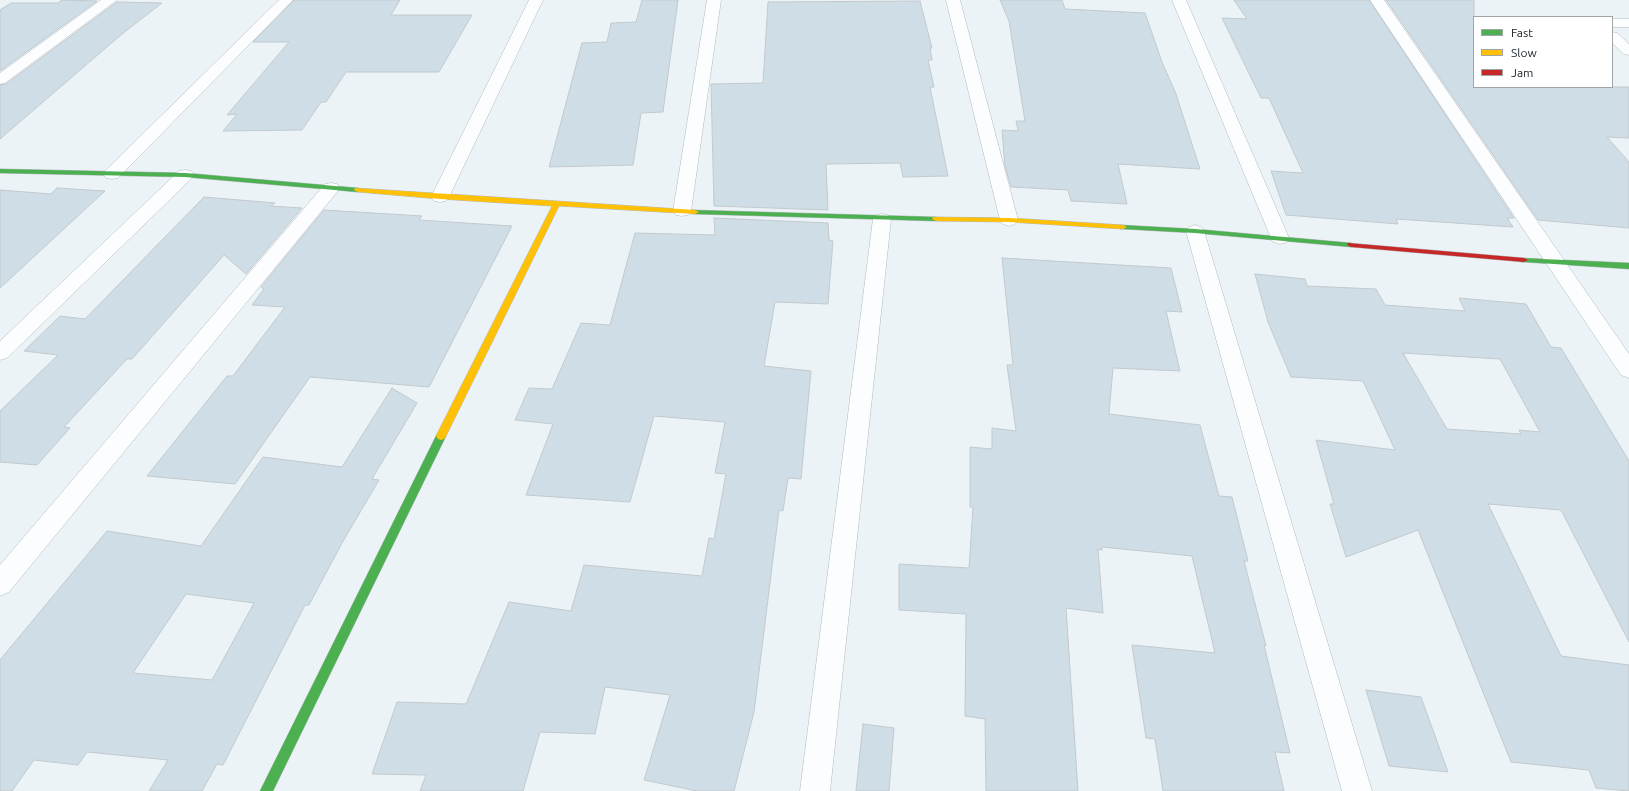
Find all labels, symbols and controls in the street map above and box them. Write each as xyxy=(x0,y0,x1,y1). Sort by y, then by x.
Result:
legend xyxy=(1473,16,1613,88)
text: Fast xyxy=(1511,26,1533,39)
text: Slow xyxy=(1511,46,1537,59)
text: Jam xyxy=(1511,66,1533,79)

